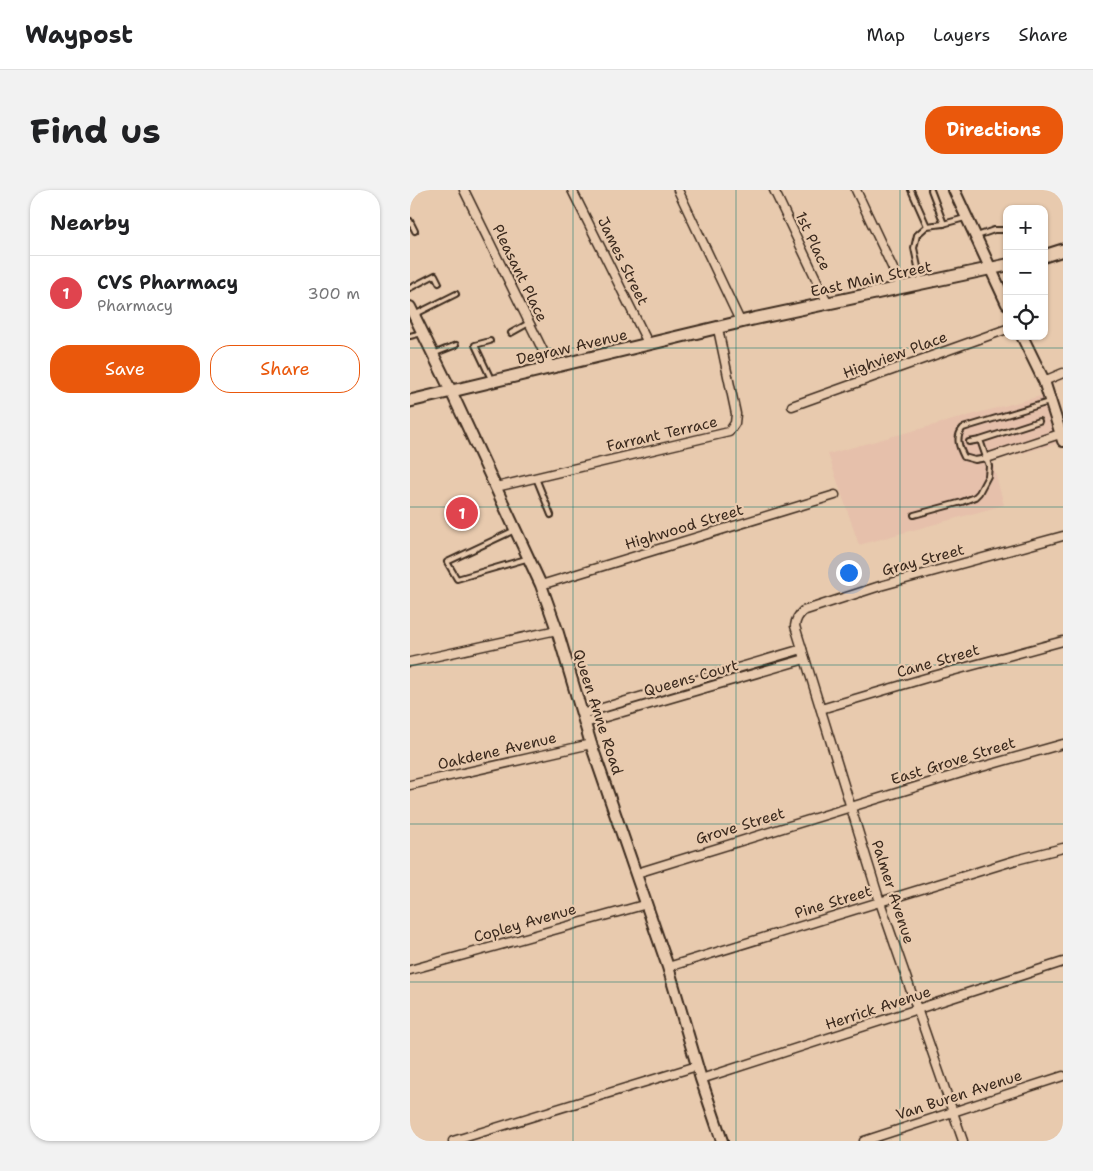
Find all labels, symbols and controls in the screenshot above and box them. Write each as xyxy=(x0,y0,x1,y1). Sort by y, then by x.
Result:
text: Waypost xyxy=(25,19,133,51)
text: Map xyxy=(867,23,905,47)
text: Layers xyxy=(933,23,990,47)
text: Share xyxy=(1018,23,1068,47)
button: Directions xyxy=(925,106,1063,154)
text: Find us xyxy=(30,107,161,154)
map controls xyxy=(1003,205,1048,340)
button: + xyxy=(1003,205,1048,250)
street label: 1st Place xyxy=(791,208,835,274)
text: Nearby xyxy=(50,209,130,237)
street label: James Street xyxy=(593,213,653,309)
street label: Pleasant Place xyxy=(488,221,552,325)
button: − xyxy=(1003,250,1048,295)
street label: East Main Street xyxy=(809,256,933,302)
text: CVS Pharmacy xyxy=(97,270,238,295)
text: 1 xyxy=(62,283,70,304)
text: 300 m xyxy=(308,283,360,304)
text: Pharmacy xyxy=(97,295,173,316)
button: locate xyxy=(1003,295,1048,340)
street label: Degraw Avenue xyxy=(515,325,629,369)
street label: Highview Place xyxy=(840,327,950,383)
button: Save xyxy=(50,345,200,393)
button: Share xyxy=(210,345,360,393)
street label: Farrant Terrace xyxy=(605,412,719,456)
pin: 1 xyxy=(446,494,478,532)
street label: Highwood Street xyxy=(622,499,746,555)
street label: Gray Street xyxy=(880,539,966,581)
your location xyxy=(836,560,862,586)
street label: Cane Street xyxy=(894,640,982,682)
street label: Queen Anne Road xyxy=(568,647,628,778)
street label: Queens Court xyxy=(641,655,741,701)
street label: Oakdene Avenue xyxy=(436,728,558,774)
street label: East Grove Street xyxy=(888,733,1018,789)
street label: Grove Street xyxy=(693,803,787,849)
street label: Palmer Avenue xyxy=(867,838,919,946)
street label: Pine Street xyxy=(792,881,874,923)
street label: Copley Avenue xyxy=(471,899,579,947)
street label: Herrick Avenue xyxy=(823,981,933,1035)
street label: Van Buren Avenue xyxy=(893,1065,1025,1125)

